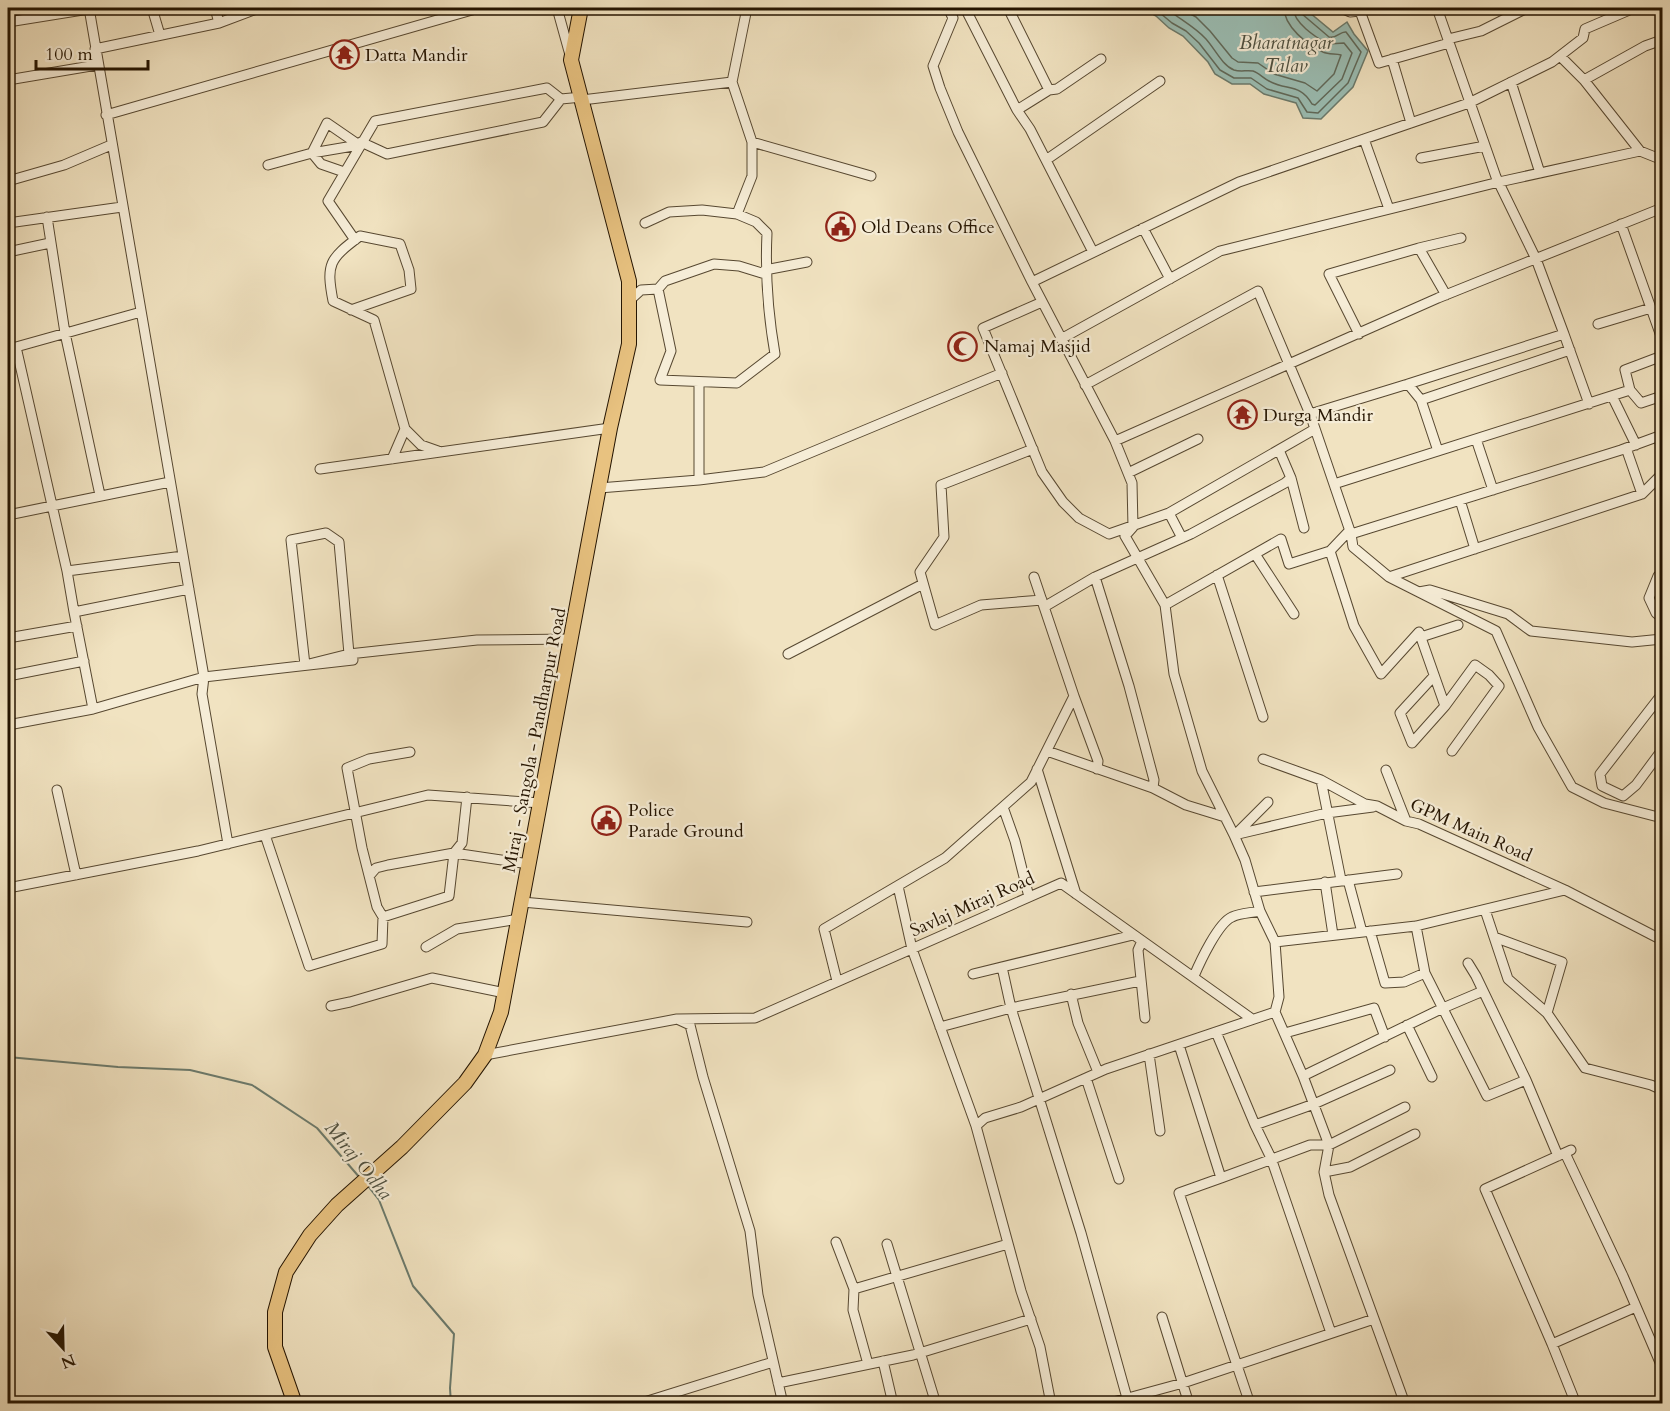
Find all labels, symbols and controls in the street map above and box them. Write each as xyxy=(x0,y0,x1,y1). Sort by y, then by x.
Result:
water label: Bharatnagar Talav xyxy=(1239,29,1334,79)
scale bar xyxy=(36,33,148,71)
temple icon: Datta Mandir xyxy=(328,39,360,71)
text: 100 m xyxy=(45,42,93,67)
place label: Datta Mandir xyxy=(365,43,468,68)
public building icon: Old Deans Office xyxy=(824,211,856,243)
place label: Old Deans Office xyxy=(861,215,995,240)
mosque icon: Namaj Masjid xyxy=(947,330,979,362)
place label: Namaj Masjid xyxy=(984,334,1091,359)
temple icon: Durga Mandir xyxy=(1226,399,1258,431)
place label: Durga Mandir xyxy=(1263,403,1373,428)
street label: Miraj - Sangola - Pandharpur Road xyxy=(497,605,572,874)
street label: GPM Main Road xyxy=(1406,792,1536,869)
place label: Police Parade Ground xyxy=(628,798,744,844)
public building icon: Police Parade Ground xyxy=(591,804,623,836)
street label: Savlaj Miraj Road xyxy=(906,866,1039,943)
water label: Miraj Odha xyxy=(319,1115,399,1205)
north arrow xyxy=(33,1318,93,1378)
text: N xyxy=(58,1348,79,1374)

